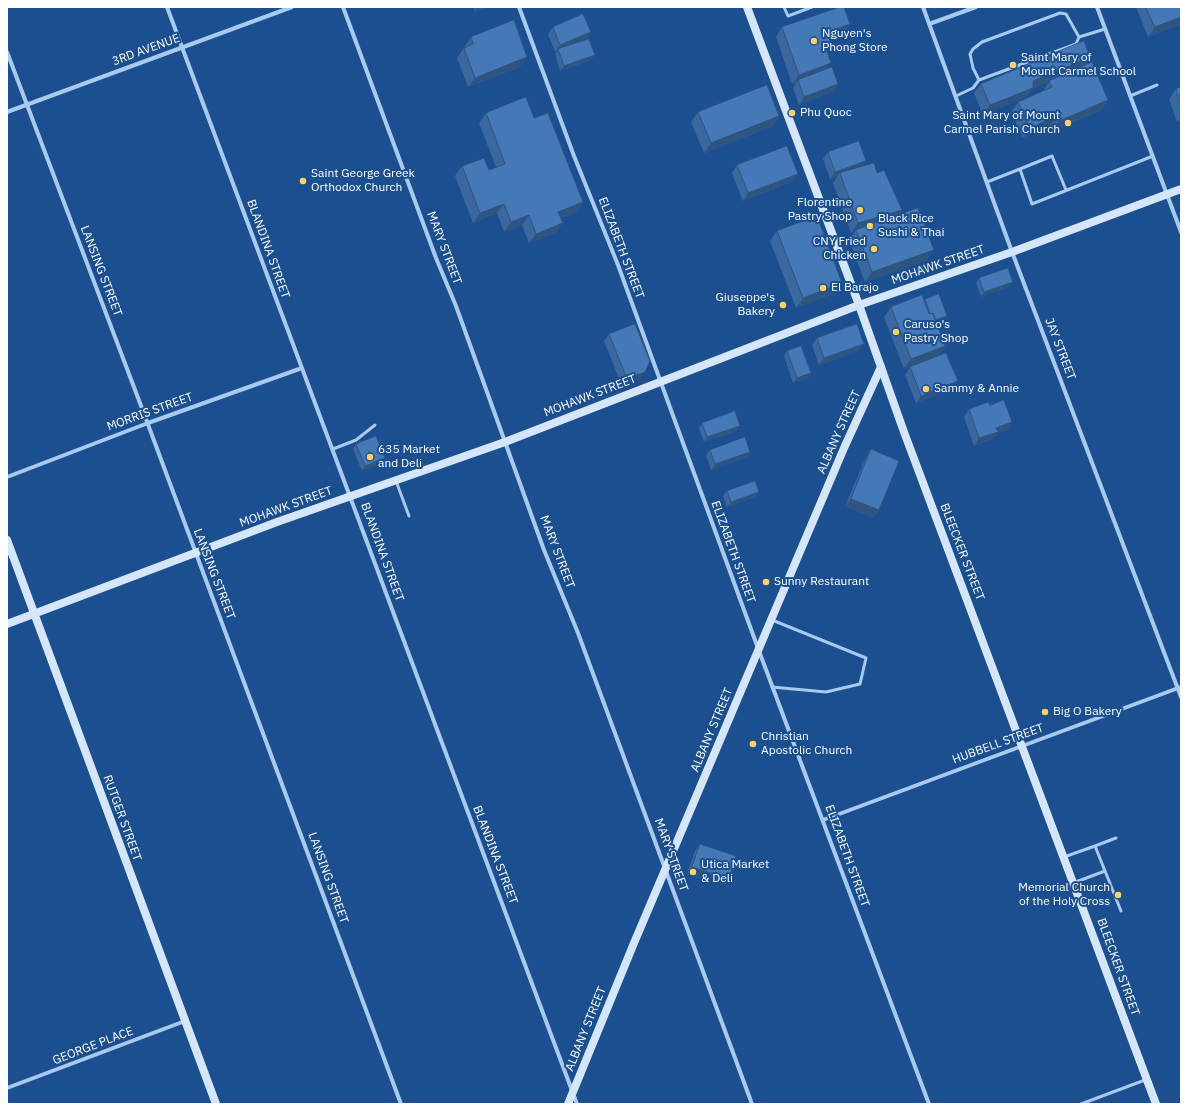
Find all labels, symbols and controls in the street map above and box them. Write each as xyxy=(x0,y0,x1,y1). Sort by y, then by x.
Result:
place label: Nguyen's Phong Store xyxy=(822,27,888,55)
street label: 3RD AVENUE xyxy=(110,31,182,69)
marker: Nguyen's Phong Store xyxy=(809,36,819,46)
place label: Saint Mary of Mount Carmel School xyxy=(1021,51,1136,79)
marker: Saint Mary of Mount Carmel School xyxy=(1008,60,1018,70)
place label: Phu Quoc xyxy=(800,106,852,120)
marker: Phu Quoc xyxy=(787,108,797,118)
place label: Saint Mary of Mount Carmel Parish Church xyxy=(944,109,1060,137)
marker: Saint Mary of Mount Carmel Parish Church xyxy=(1063,118,1073,128)
place label: Saint George Greek Orthodox Church xyxy=(311,167,415,195)
marker: Saint George Greek Orthodox Church xyxy=(298,176,308,186)
street label: ELIZABETH STREET xyxy=(595,195,647,301)
place label: Florentine Pastry Shop xyxy=(788,196,852,224)
street label: BLANDINA STREET xyxy=(243,198,293,300)
marker: Florentine Pastry Shop xyxy=(855,205,865,215)
street label: MARY STREET xyxy=(424,210,464,286)
place label: Black Rice Sushi & Thai xyxy=(878,212,945,240)
marker: Black Rice Sushi & Thai xyxy=(865,221,875,231)
street label: LANSING STREET xyxy=(77,224,125,318)
place label: CNY Fried Chicken xyxy=(813,235,866,263)
street label: MOHAWK STREET xyxy=(889,242,987,288)
marker: CNY Fried Chicken xyxy=(869,244,879,254)
place label: El Barajo xyxy=(831,281,879,295)
marker: El Barajo xyxy=(818,283,828,293)
place label: Giuseppe's Bakery xyxy=(715,291,775,319)
marker: Giuseppe's Bakery xyxy=(778,300,788,310)
street label: JAY STREET xyxy=(1042,316,1078,382)
place label: Caruso's Pastry Shop xyxy=(904,318,968,346)
marker: Caruso's Pastry Shop xyxy=(891,327,901,337)
street label: MOHAWK STREET xyxy=(542,372,638,420)
place label: Sammy & Annie xyxy=(934,382,1019,396)
marker: Sammy & Annie xyxy=(921,384,931,394)
street label: ALBANY STREET xyxy=(814,388,864,476)
street label: MORRIS STREET xyxy=(105,390,195,434)
place label: 635 Market and Deli xyxy=(378,443,440,471)
marker: 635 Market and Deli xyxy=(365,452,375,462)
street label: MOHAWK STREET xyxy=(238,484,334,530)
street label: ELIZABETH STREET xyxy=(708,499,758,605)
street label: BLANDINA STREET xyxy=(357,501,407,603)
street label: BLEECKER STREET xyxy=(937,502,987,602)
street label: MARY STREET xyxy=(537,514,577,590)
street label: LANSING STREET xyxy=(190,527,238,621)
place label: Sunny Restaurant xyxy=(774,575,869,589)
marker: Sunny Restaurant xyxy=(761,577,771,587)
street label: ALBANY STREET xyxy=(688,686,736,774)
place label: Big O Bakery xyxy=(1053,705,1122,719)
marker: Big O Bakery xyxy=(1040,707,1050,717)
street label: HUBBELL STREET xyxy=(950,721,1046,767)
place label: Christian Apostolic Church xyxy=(761,730,852,758)
marker: Christian Apostolic Church xyxy=(748,739,758,749)
street label: RUTGER STREET xyxy=(100,773,144,863)
street label: ELIZABETH STREET xyxy=(822,803,872,909)
street label: BLANDINA STREET xyxy=(470,804,520,906)
street label: MARY STREET xyxy=(651,816,691,894)
street label: LANSING STREET xyxy=(305,830,351,926)
place label: Utica Market & Deli xyxy=(701,858,769,886)
marker: Utica Market & Deli xyxy=(688,867,698,877)
place label: Memorial Church of the Holy Cross xyxy=(1018,881,1110,909)
marker: Memorial Church of the Holy Cross xyxy=(1113,890,1123,900)
street label: BLEECKER STREET xyxy=(1094,916,1142,1018)
street label: ALBANY STREET xyxy=(563,985,609,1073)
street label: GEORGE PLACE xyxy=(51,1024,135,1068)

